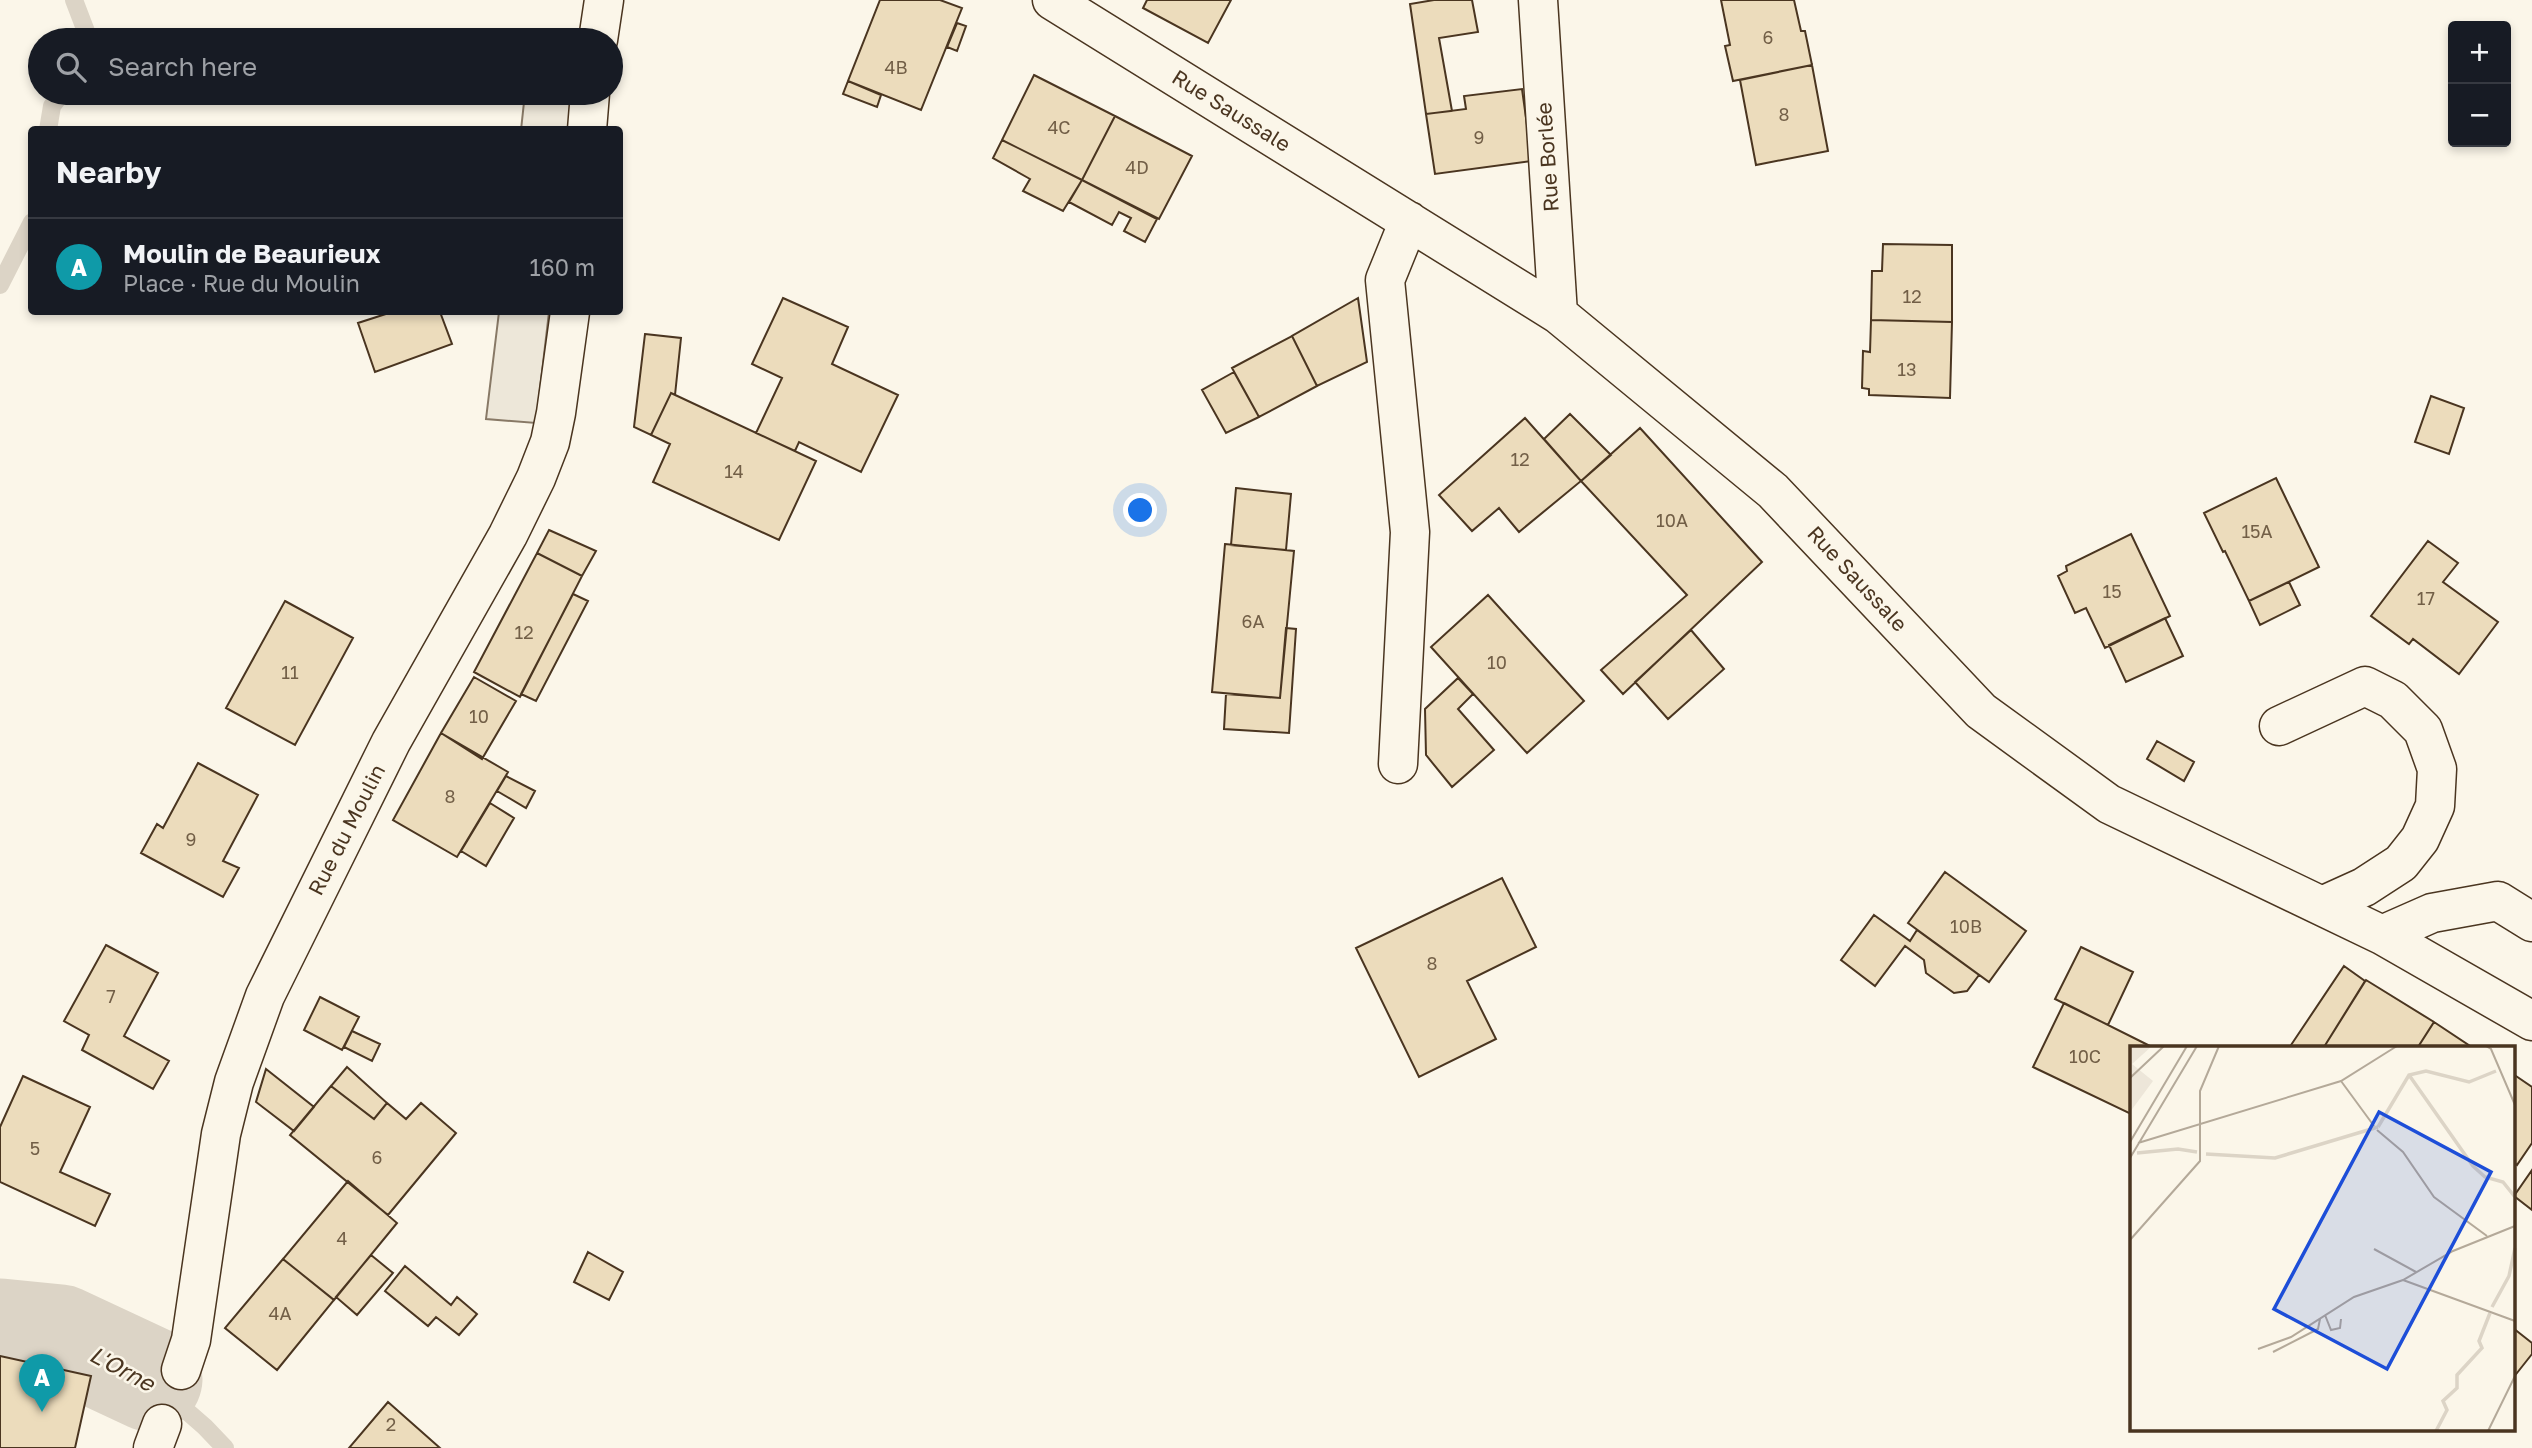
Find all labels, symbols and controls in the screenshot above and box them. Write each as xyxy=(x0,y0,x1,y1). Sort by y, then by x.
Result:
map controls xyxy=(2448,21,2511,147)
button: + xyxy=(2448,21,2511,84)
house number: 6 xyxy=(1763,26,1773,48)
search box xyxy=(28,28,623,105)
icon: search xyxy=(52,48,90,86)
text: Search here xyxy=(108,51,257,82)
house number: 4B xyxy=(884,56,908,78)
street label: Rue Saussale xyxy=(1167,63,1296,157)
button: − xyxy=(2448,84,2511,147)
street label: Rue Borlée xyxy=(1530,101,1564,213)
house number: 8 xyxy=(1779,103,1789,125)
house number: 4C xyxy=(1047,116,1071,138)
house number: 9 xyxy=(1474,126,1484,148)
text: Nearby xyxy=(56,154,161,190)
house number: 4D xyxy=(1125,156,1149,178)
text: Moulin de Beaurieux xyxy=(123,238,380,269)
text: A xyxy=(71,253,87,281)
text: 160 m xyxy=(530,253,595,281)
text: Place · Rue du Moulin xyxy=(123,269,360,297)
house number: 12 xyxy=(1902,285,1922,307)
house number: 13 xyxy=(1897,358,1917,380)
house number: 12 xyxy=(1510,448,1530,470)
house number: 14 xyxy=(724,460,744,482)
your location xyxy=(1123,493,1157,527)
house number: 10A xyxy=(1656,509,1688,531)
street label: Rue Saussale xyxy=(1802,520,1913,636)
house number: 15A xyxy=(2241,520,2273,542)
house number: 15 xyxy=(2102,580,2122,602)
house number: 17 xyxy=(2417,587,2435,609)
house number: 6A xyxy=(1242,610,1264,632)
house number: 12 xyxy=(514,621,534,643)
house number: 10 xyxy=(1487,651,1507,673)
house number: 11 xyxy=(281,661,299,683)
house number: 10 xyxy=(469,705,489,727)
street label: Rue du Moulin xyxy=(302,760,390,899)
house number: 8 xyxy=(445,785,455,807)
house number: 9 xyxy=(186,828,196,850)
house number: 10B xyxy=(1950,915,1982,937)
house number: 8 xyxy=(1427,952,1437,974)
house number: 7 xyxy=(106,985,116,1007)
house number: 10C xyxy=(2069,1045,2101,1067)
inset map xyxy=(2130,1046,2514,1430)
house number: 5 xyxy=(30,1137,40,1159)
house number: 6 xyxy=(372,1146,382,1168)
house number: 4 xyxy=(337,1227,348,1249)
house number: 4A xyxy=(268,1302,292,1324)
water label: L'Orne xyxy=(85,1339,161,1398)
pin: A xyxy=(19,1354,65,1412)
house number: 2 xyxy=(386,1413,396,1435)

